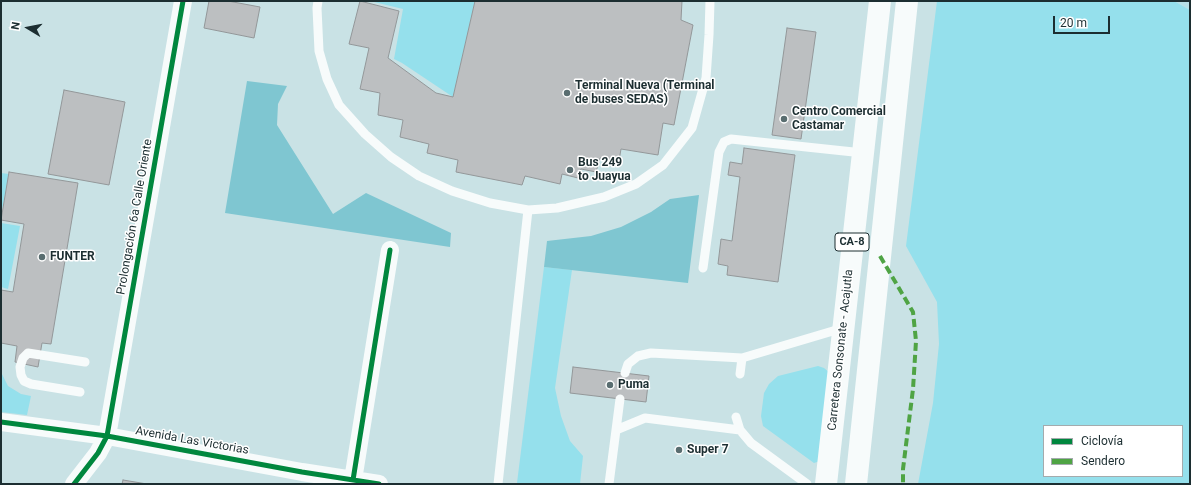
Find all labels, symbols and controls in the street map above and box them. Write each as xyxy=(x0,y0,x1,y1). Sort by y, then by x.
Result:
north arrow xyxy=(8,8,48,48)
scale bar xyxy=(1055,8,1112,34)
text: 20 m xyxy=(1060,16,1087,30)
text: N xyxy=(9,21,23,31)
place label: Terminal Nueva (Terminal de buses SEDAS) xyxy=(575,79,714,107)
marker: Terminal Nueva (Terminal de buses SEDAS) xyxy=(562,88,572,98)
place label: Centro Comercial Castamar xyxy=(792,105,886,133)
marker: Centro Comercial Castamar xyxy=(779,114,789,124)
street label: Prolongación 6a Calle Oriente xyxy=(114,138,156,296)
place label: Bus 249 to Juayua xyxy=(578,156,631,184)
marker: Bus 249 to Juayua xyxy=(565,165,575,175)
road number: CA-8 xyxy=(835,233,869,251)
place label: FUNTER xyxy=(50,250,95,264)
marker: FUNTER xyxy=(37,252,47,262)
street label: Carretera Sonsonate - Acajutla xyxy=(825,269,857,431)
place label: Puma xyxy=(618,378,649,392)
marker: Puma xyxy=(605,380,615,390)
street label: Avenida Las Victorias xyxy=(134,424,250,458)
legend xyxy=(1043,425,1183,477)
text: Ciclovía xyxy=(1081,434,1123,448)
place label: Super 7 xyxy=(687,443,729,457)
marker: Super 7 xyxy=(674,445,684,455)
text: Sendero xyxy=(1081,454,1125,468)

